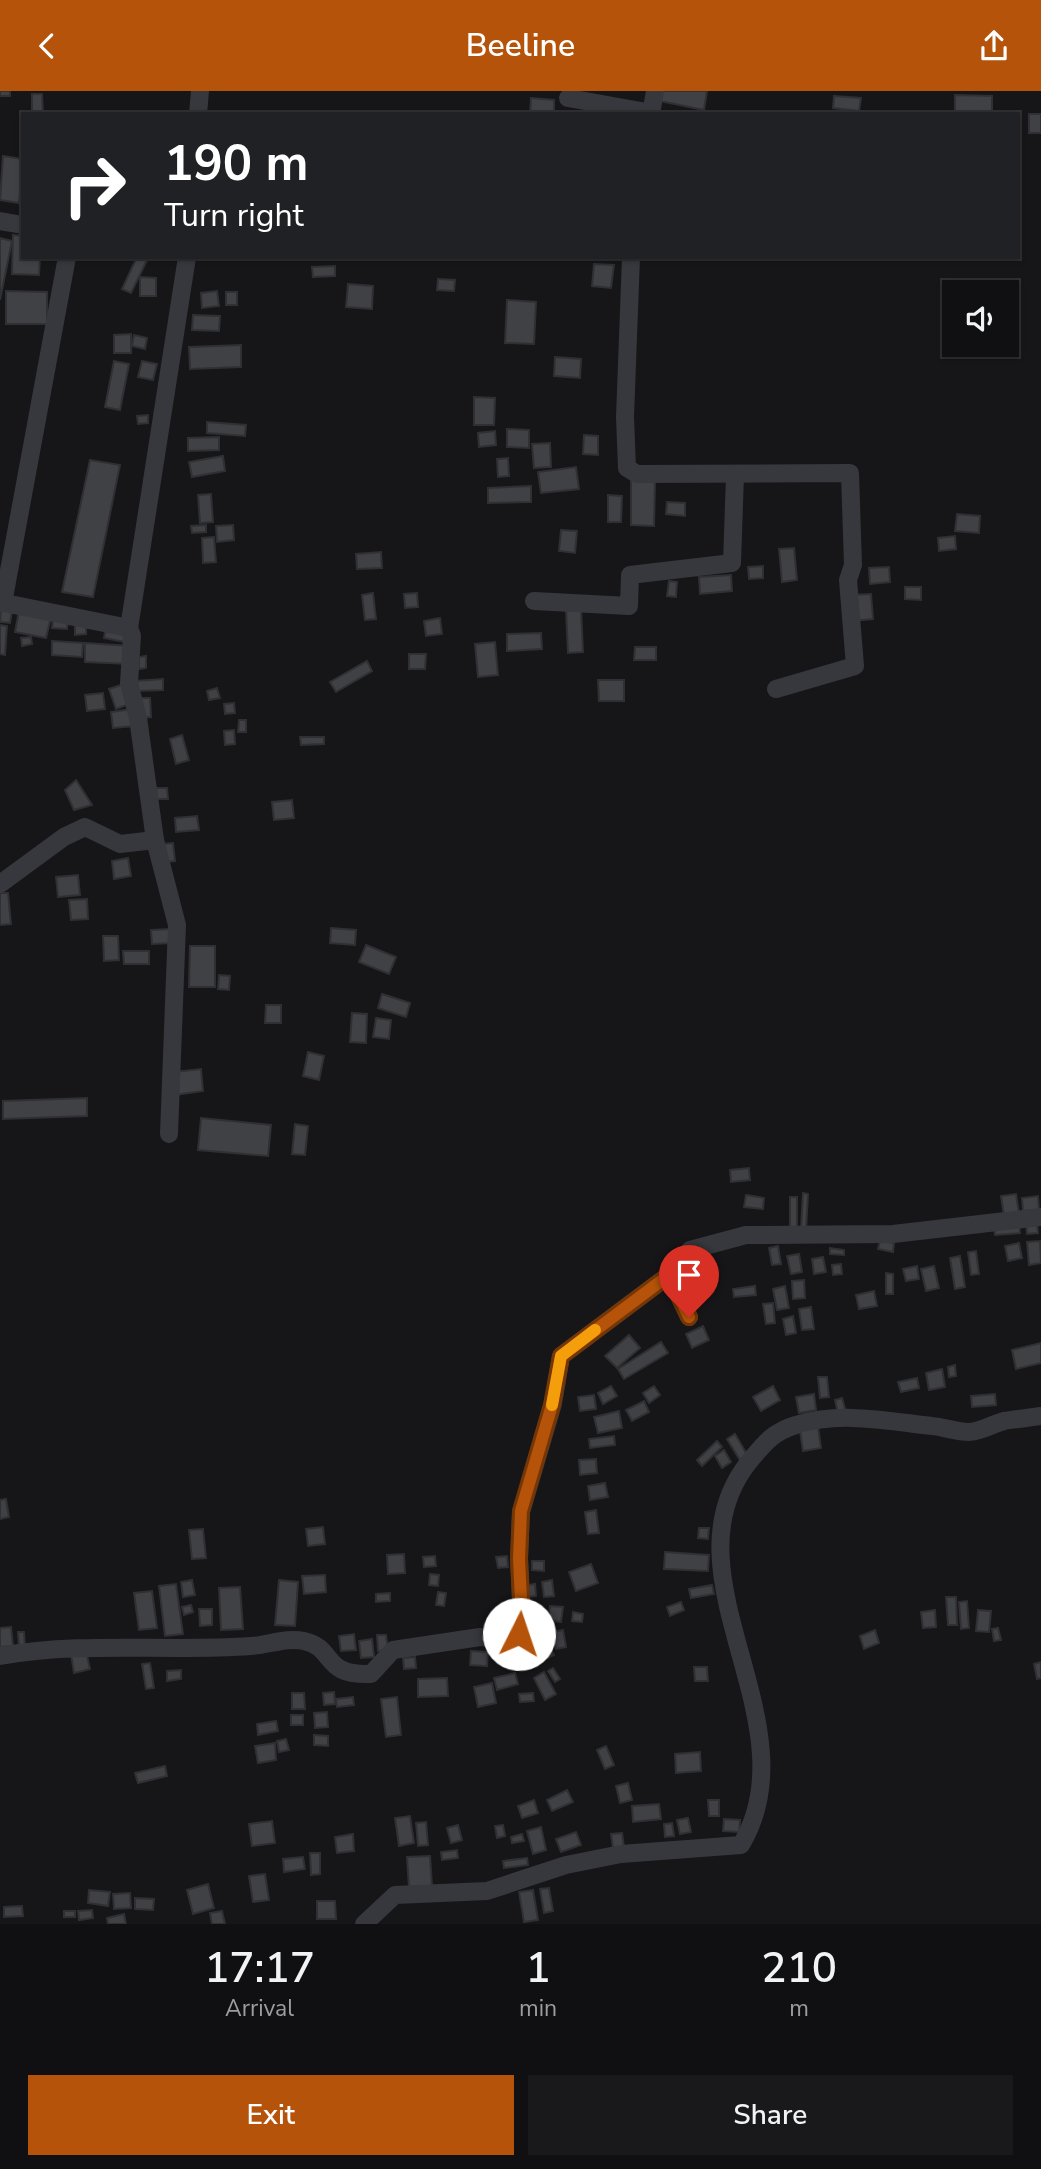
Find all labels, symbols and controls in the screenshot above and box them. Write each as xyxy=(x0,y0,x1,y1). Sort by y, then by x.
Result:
text: Beeline xyxy=(466,24,575,67)
icon: back xyxy=(28,27,66,65)
icon: share xyxy=(975,27,1013,65)
text: 190 m xyxy=(164,130,308,197)
icon: right xyxy=(49,140,140,231)
text: Turn right xyxy=(164,194,304,237)
map controls xyxy=(942,280,1019,357)
button: sound xyxy=(942,280,1019,357)
pin xyxy=(659,1245,719,1317)
icon: arrive xyxy=(670,1256,708,1294)
position arrow xyxy=(482,1597,556,1671)
text: 17:17 xyxy=(204,1940,315,1997)
text: 1 xyxy=(525,1940,551,1997)
text: 210 xyxy=(761,1940,837,1997)
text: Arrival xyxy=(225,1993,294,2024)
text: min xyxy=(519,1993,557,2024)
text: m xyxy=(789,1993,809,2024)
button: Exit xyxy=(28,2075,514,2155)
button: Share xyxy=(528,2075,1013,2155)

